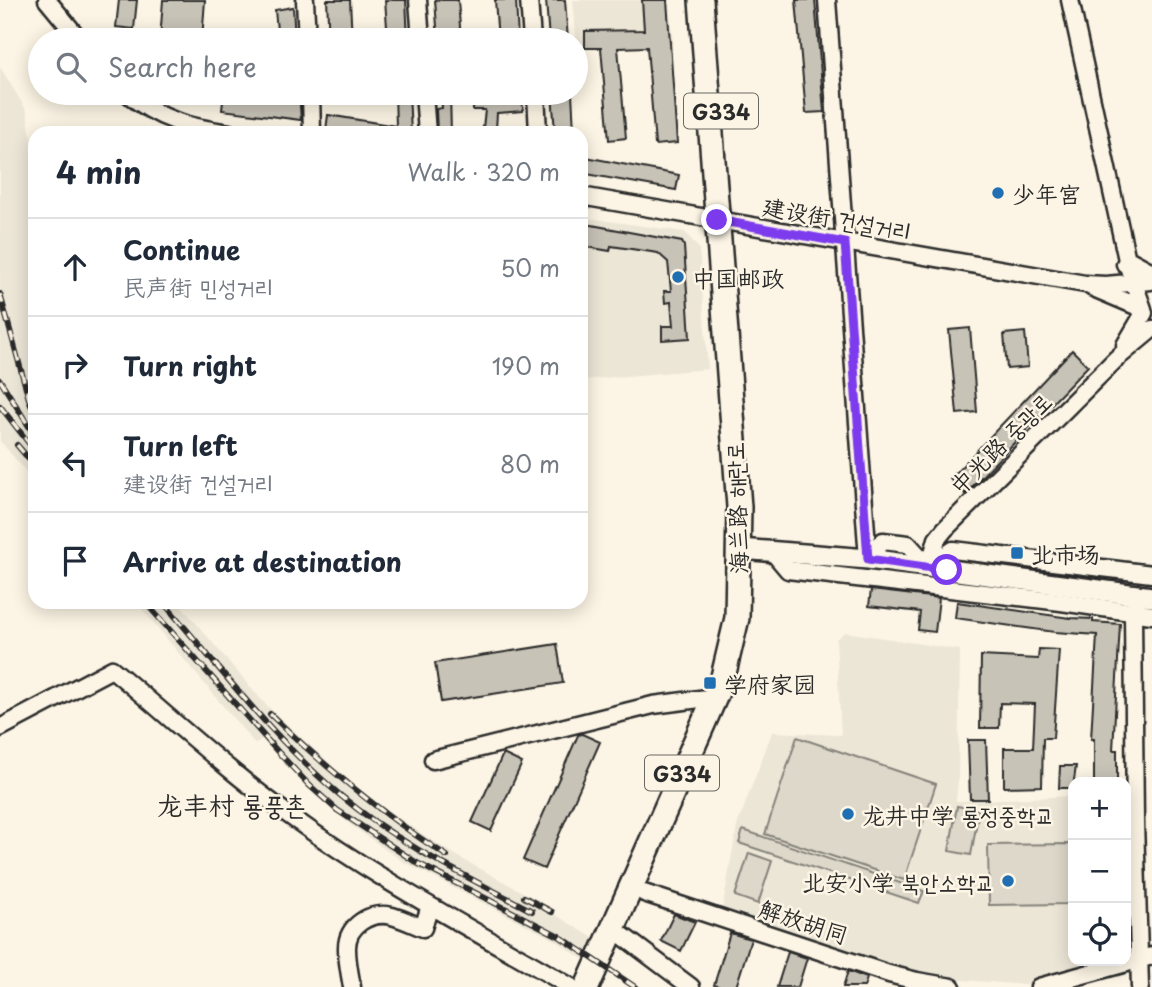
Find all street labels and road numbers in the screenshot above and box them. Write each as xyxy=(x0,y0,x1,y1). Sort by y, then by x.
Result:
road number: G334 xyxy=(684,94,758,128)
street label: 建设街 건설거리 xyxy=(760,188,914,248)
street label: 中光路 중광로 xyxy=(941,384,1059,502)
street label: 海兰路 해란로 xyxy=(716,441,756,575)
road number: G334 xyxy=(645,756,719,790)
street label: 解放胡同 xyxy=(755,890,853,952)

